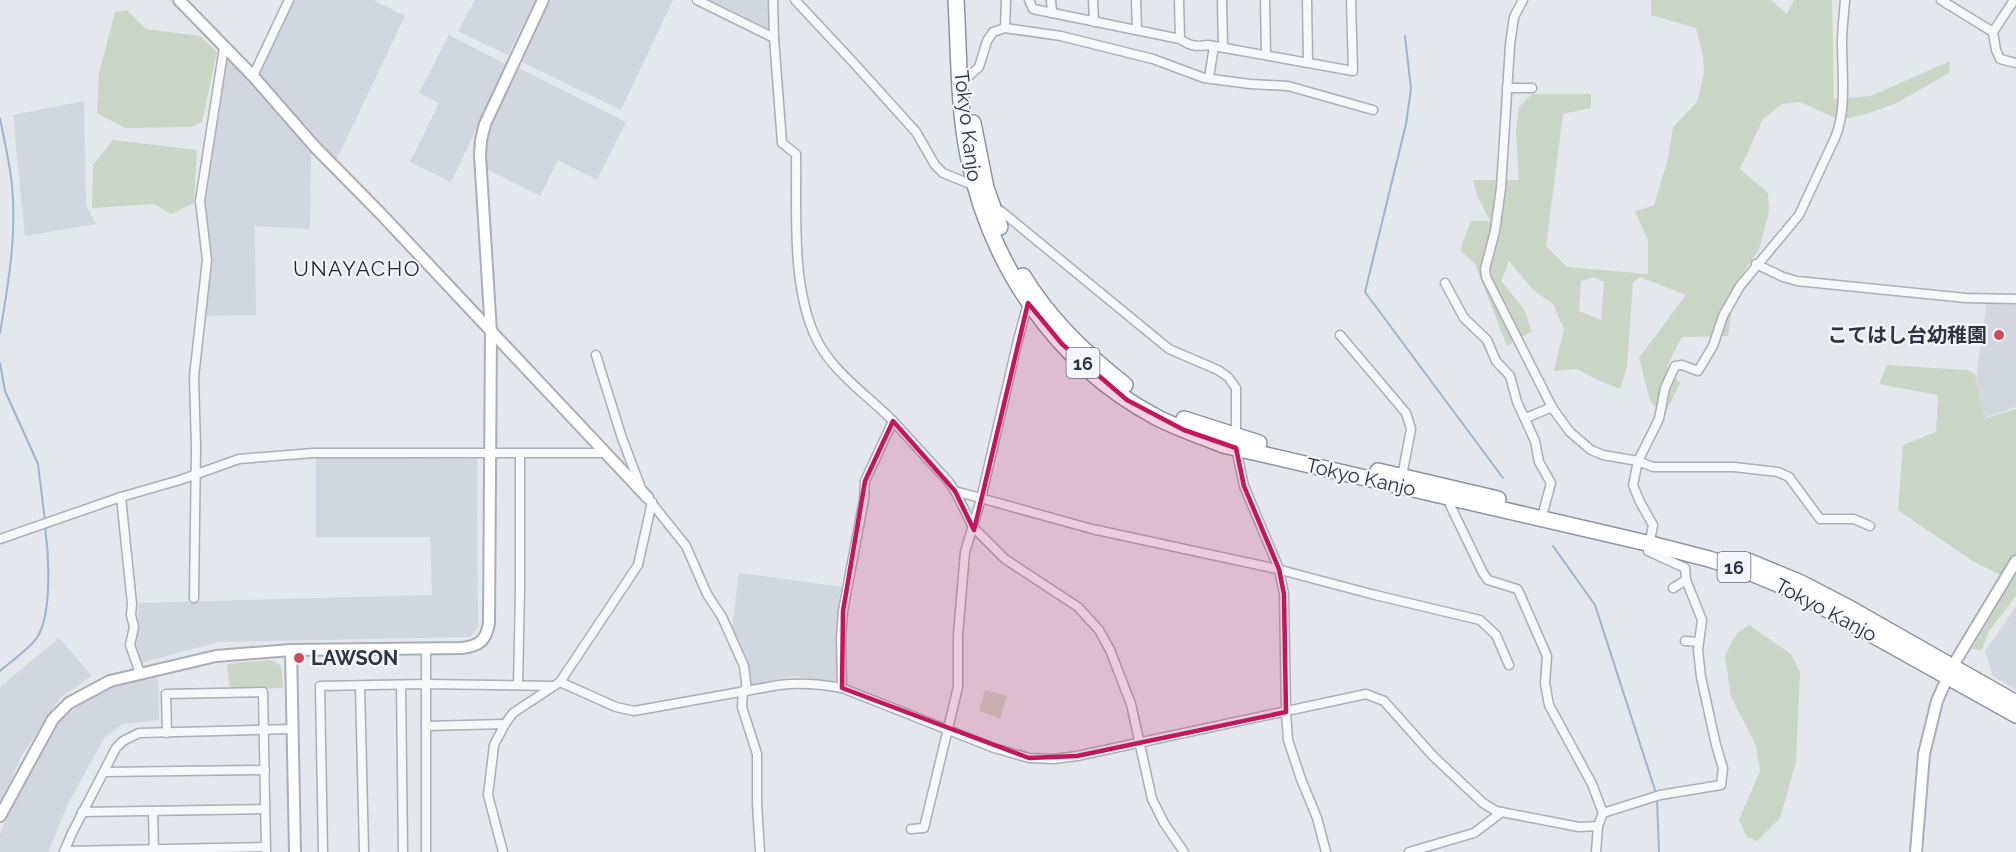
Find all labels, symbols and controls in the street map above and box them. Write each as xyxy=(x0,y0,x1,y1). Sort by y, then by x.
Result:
street label: Tokyo Kanjo xyxy=(949,69,987,183)
district label: UNAYACHO xyxy=(293,256,421,281)
place label: こてはし台幼稚園 xyxy=(1827,323,1987,347)
marker: こてはし台幼稚園 xyxy=(1992,328,2006,342)
road number: 16 xyxy=(1066,348,1100,378)
street label: Tokyo Kanjo xyxy=(1304,453,1418,501)
road number: 16 xyxy=(1718,552,1750,582)
street label: Tokyo Kanjo xyxy=(1771,573,1881,647)
place label: LAWSON xyxy=(311,646,398,670)
marker: LAWSON xyxy=(292,651,306,665)

